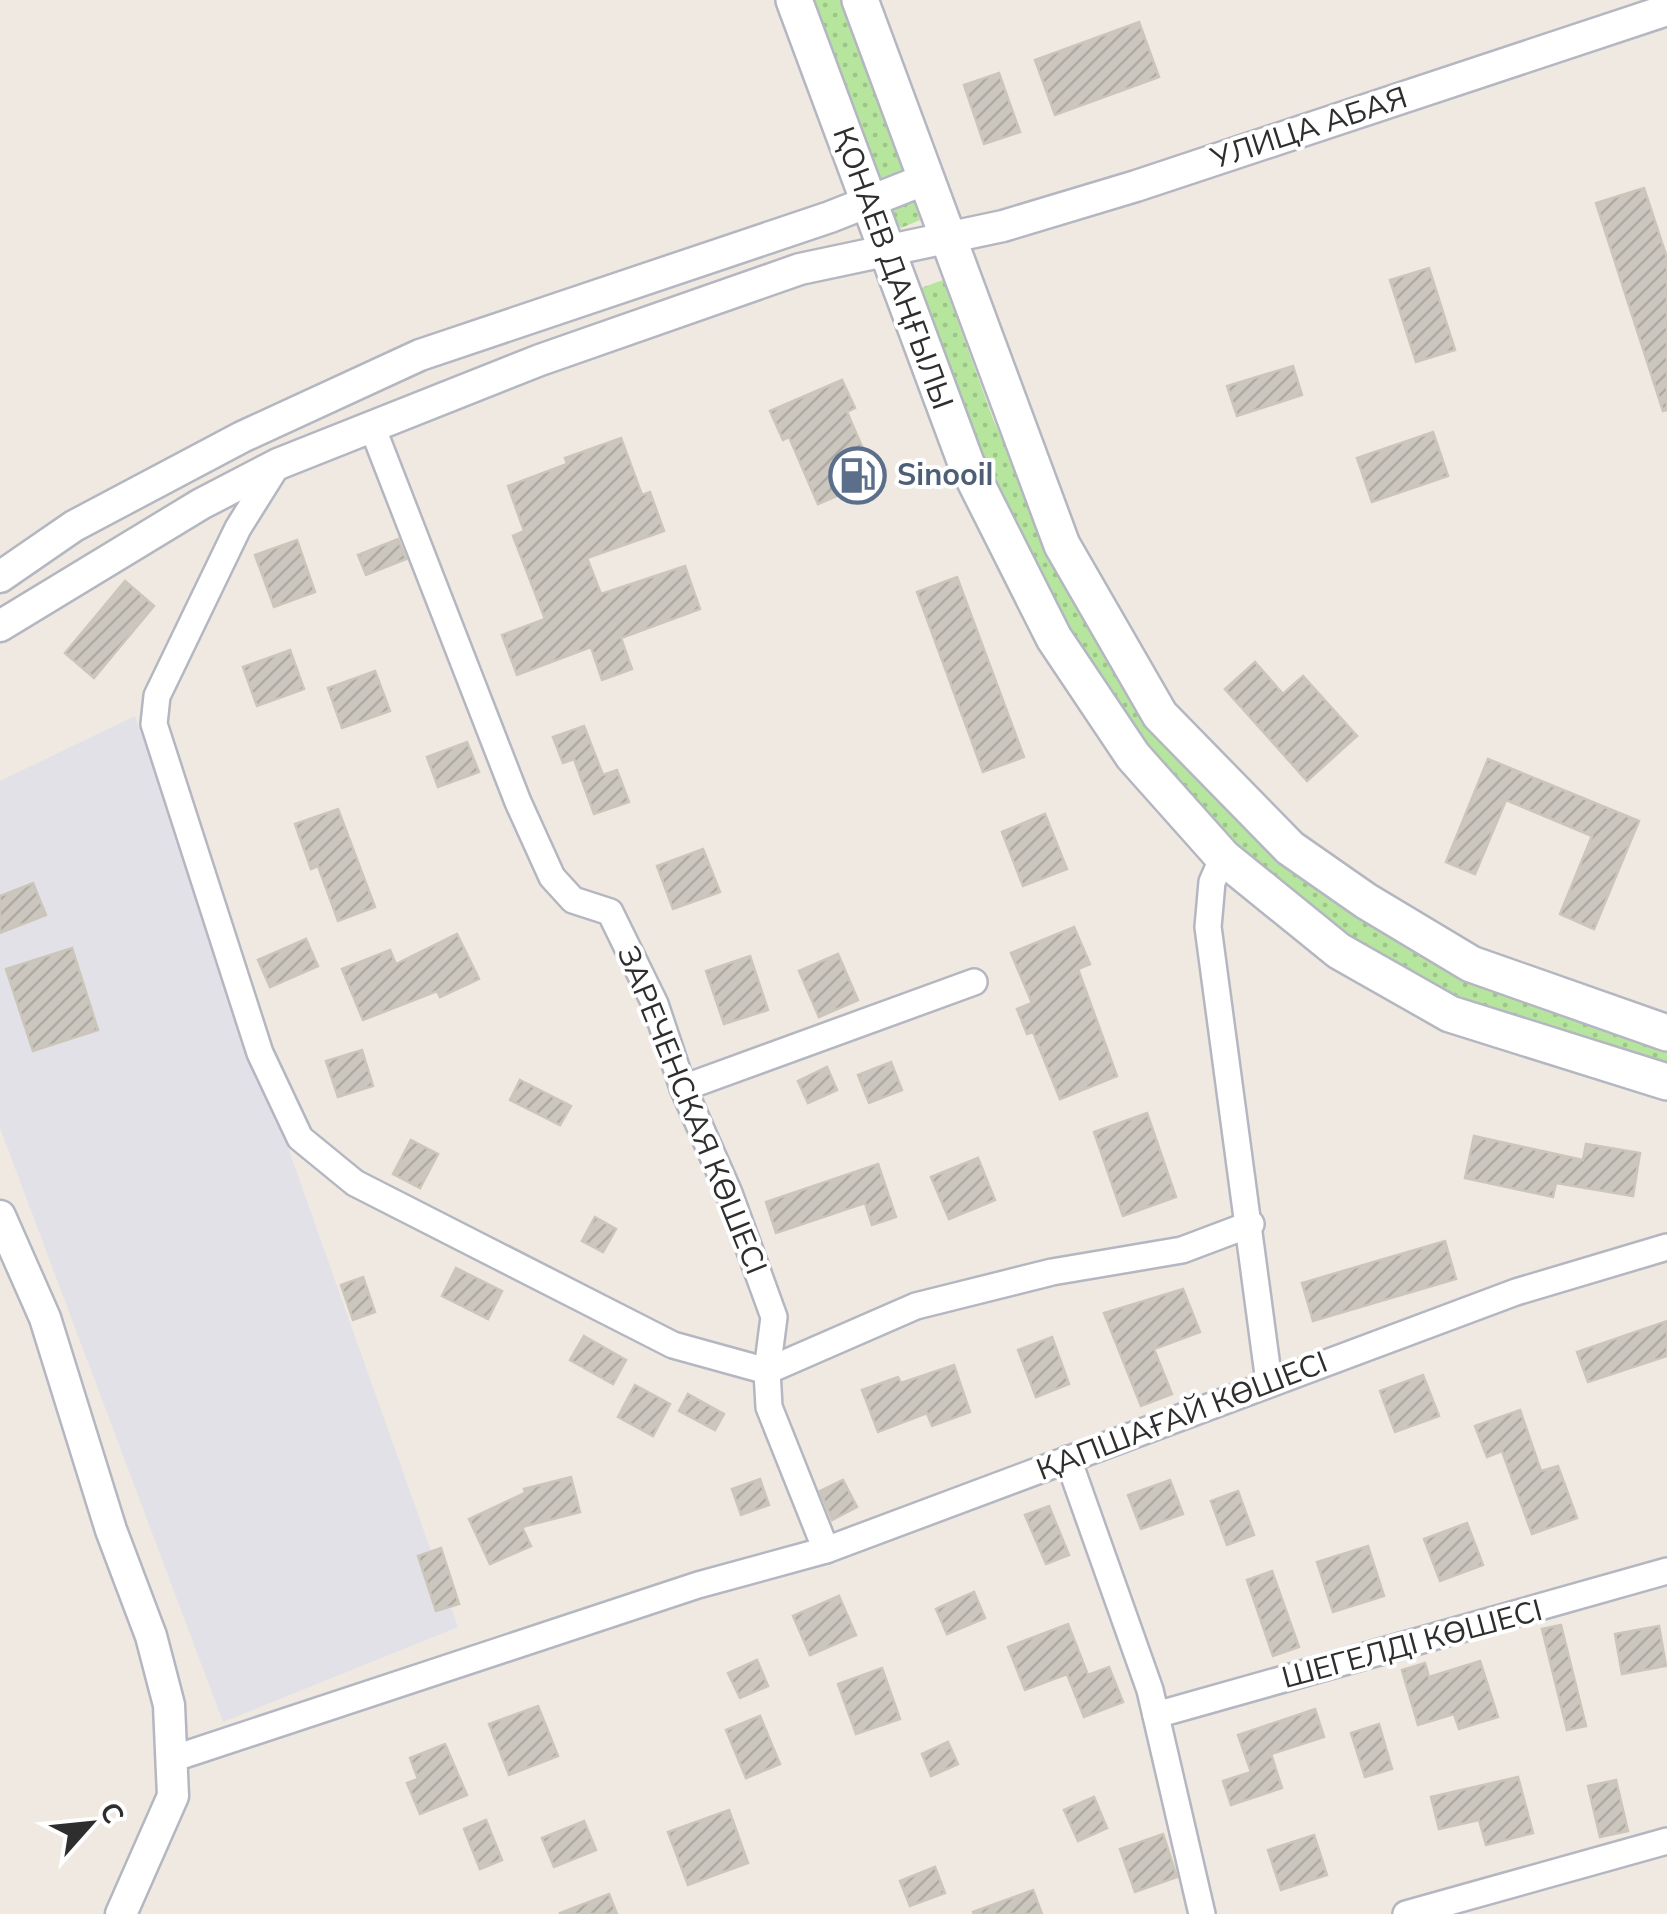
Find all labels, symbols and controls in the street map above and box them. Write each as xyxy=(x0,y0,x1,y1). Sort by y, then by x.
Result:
street label: УЛИЦА АБАЯ xyxy=(1205,77,1412,177)
street label: ҚОНАЕВ ДАҢҒЫЛЫ xyxy=(825,121,963,414)
fuel station icon: Sinooil xyxy=(828,445,888,505)
place label: Sinooil xyxy=(897,455,993,493)
street label: ЗАРЕЧЕНСКАЯ КӨШЕСІ xyxy=(610,940,776,1280)
street label: ҚАПШАҒАЙ КӨШЕСІ xyxy=(1031,1342,1332,1488)
street label: ШЕГЕЛДІ КӨШЕСІ xyxy=(1277,1590,1546,1696)
north arrow xyxy=(40,1774,140,1874)
text: С xyxy=(93,1796,133,1829)

